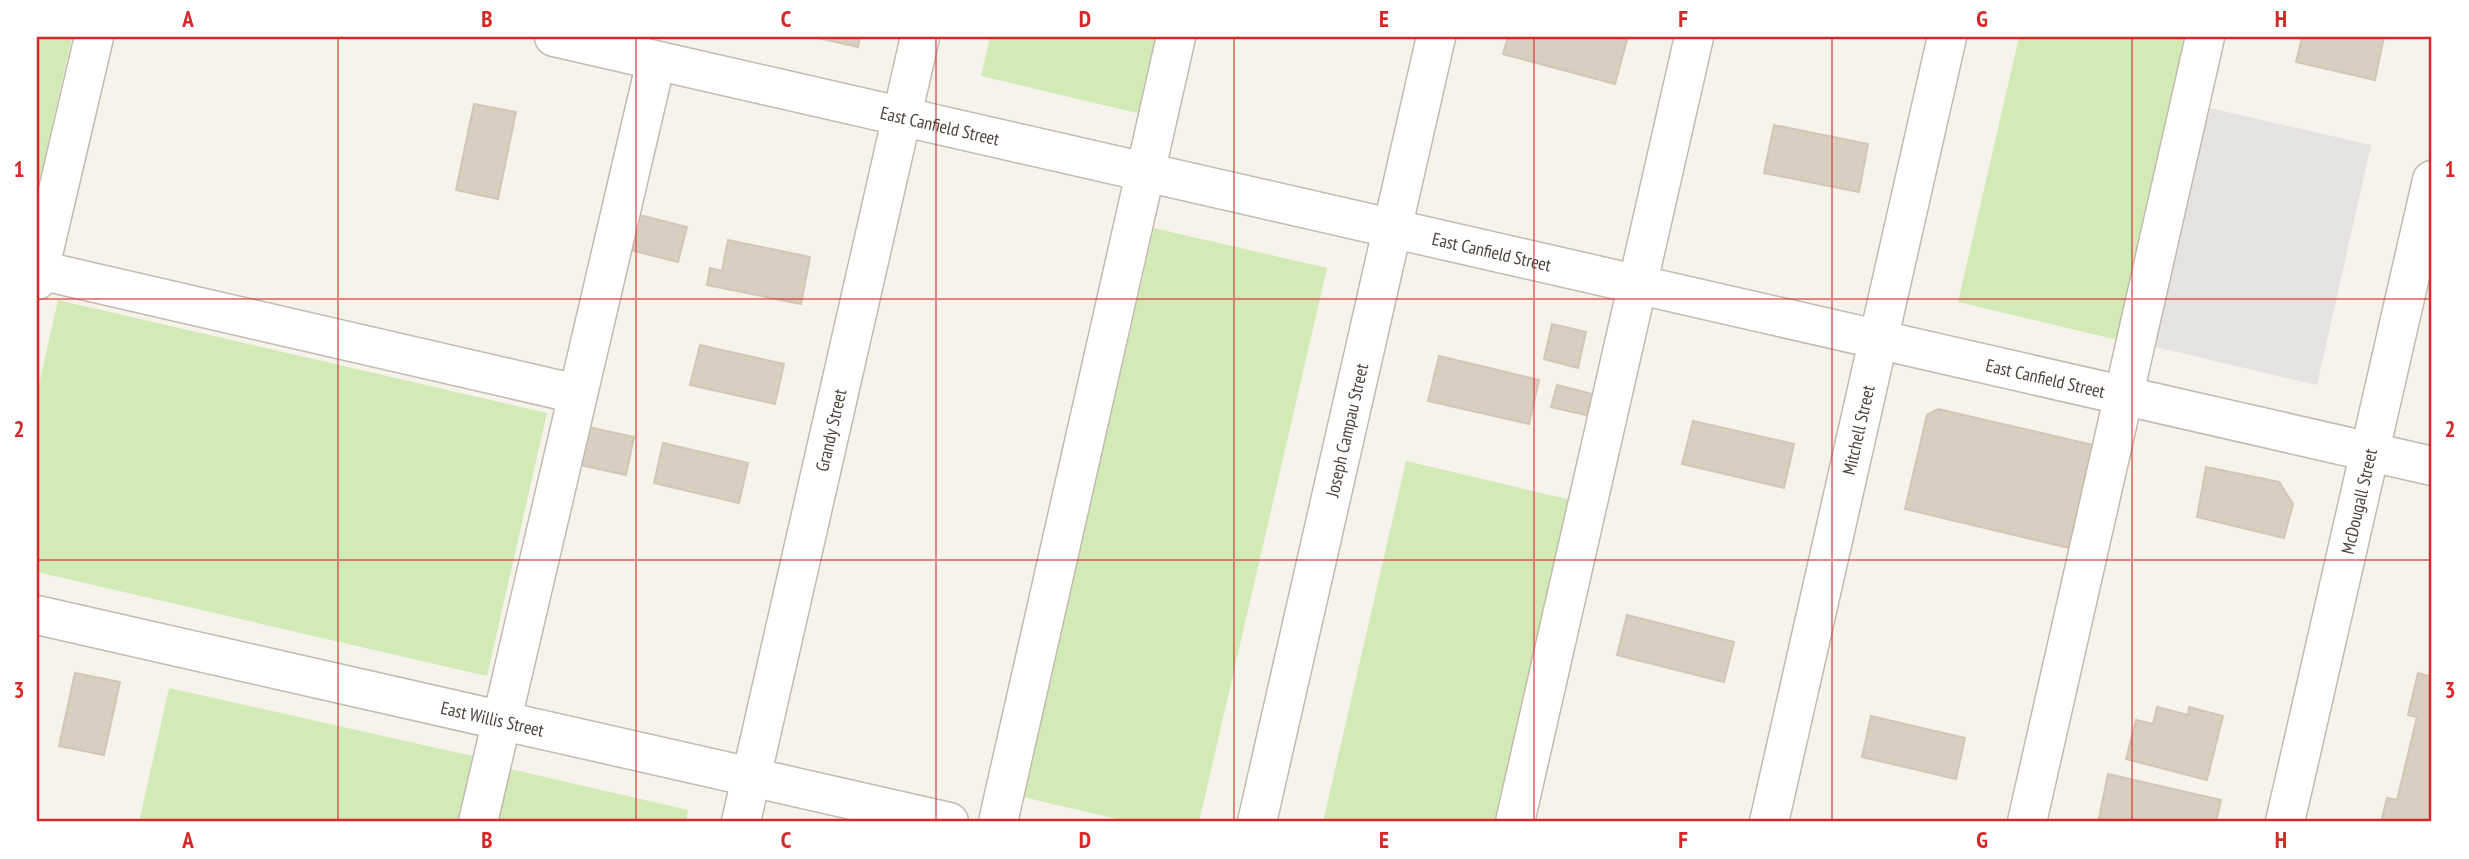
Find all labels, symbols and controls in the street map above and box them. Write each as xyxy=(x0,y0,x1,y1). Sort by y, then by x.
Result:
text: A xyxy=(181,4,194,33)
text: B xyxy=(481,4,493,33)
text: C xyxy=(781,4,792,33)
text: D xyxy=(1079,4,1091,33)
text: E xyxy=(1379,4,1389,33)
text: F xyxy=(1678,4,1688,33)
text: G xyxy=(1976,4,1988,33)
text: H xyxy=(2275,4,2287,33)
street label: East Canfield Street xyxy=(878,100,1002,150)
text: 1 xyxy=(14,154,25,183)
text: 1 xyxy=(2445,154,2456,183)
street label: East Canfield Street xyxy=(1430,227,1554,276)
street label: East Canfield Street xyxy=(1984,353,2107,402)
street label: Joseph Campau Street xyxy=(1320,361,1373,500)
street label: Mitchell Street xyxy=(1837,383,1879,477)
street label: Grandy Street xyxy=(810,386,851,474)
text: 2 xyxy=(14,414,25,443)
text: 2 xyxy=(2445,414,2456,443)
street label: McDougall Street xyxy=(2335,446,2382,556)
text: 3 xyxy=(14,675,25,704)
text: 3 xyxy=(2445,675,2456,704)
street label: East Willis Street xyxy=(439,696,546,741)
text: A xyxy=(181,825,194,854)
text: B xyxy=(481,825,493,854)
text: C xyxy=(781,825,792,854)
text: D xyxy=(1079,825,1091,854)
text: E xyxy=(1379,825,1389,854)
text: F xyxy=(1678,825,1688,854)
text: G xyxy=(1976,825,1988,854)
text: H xyxy=(2275,825,2287,854)

